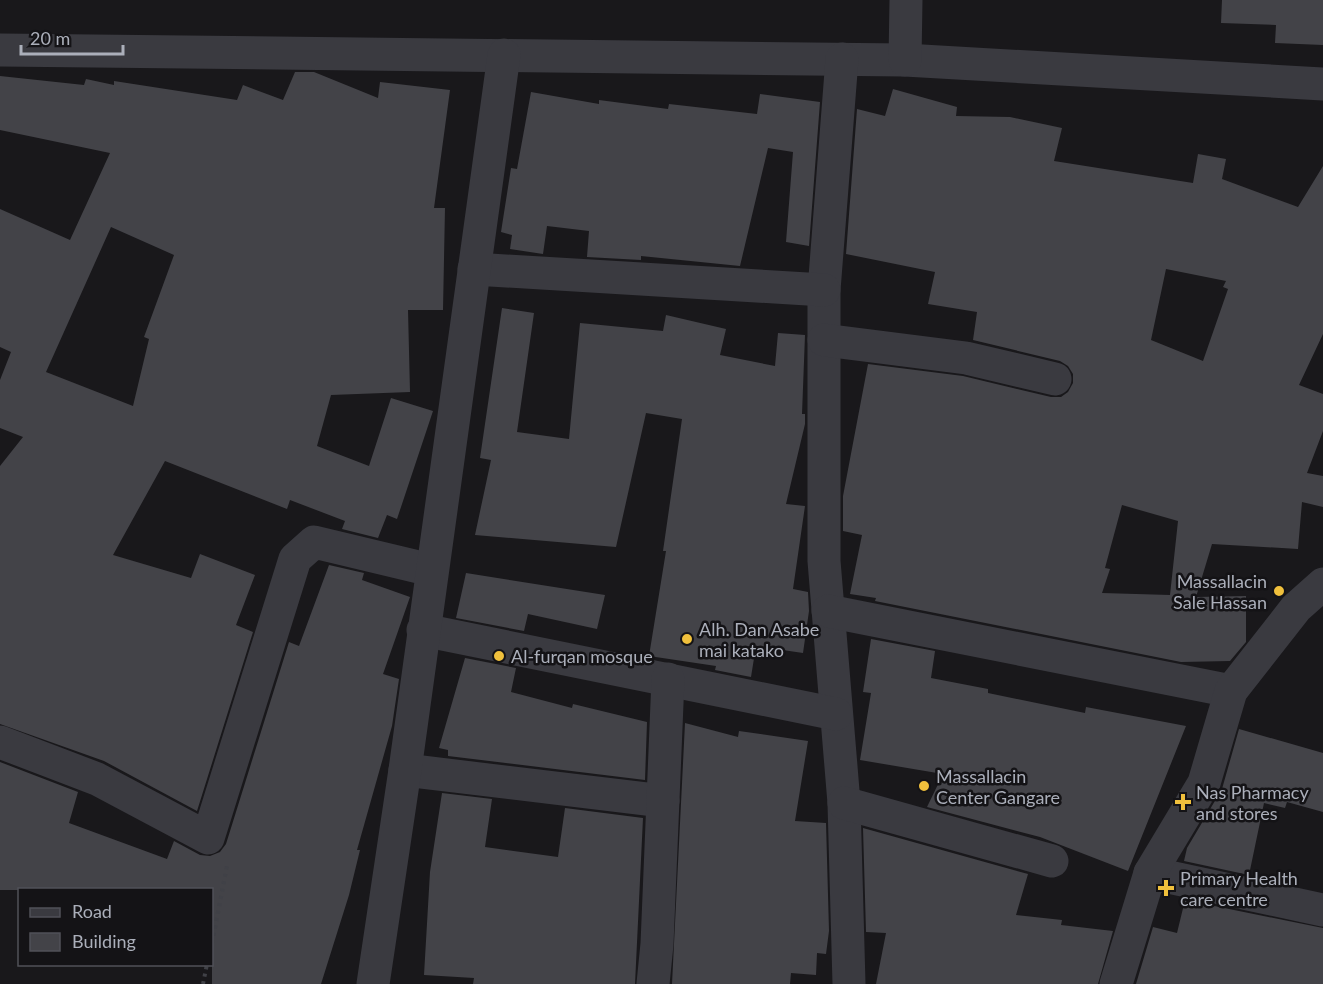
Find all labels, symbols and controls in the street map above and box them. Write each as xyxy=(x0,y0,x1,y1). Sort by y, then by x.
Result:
scale bar xyxy=(21,18,123,56)
text: 20 m xyxy=(30,27,70,49)
place label: Massallacin Sale Hassan xyxy=(1173,570,1267,613)
marker: Massallacin Sale Hassan xyxy=(1272,584,1286,598)
place label: Alh. Dan Asabe mai katako xyxy=(699,618,819,661)
marker: Alh. Dan Asabe mai katako xyxy=(680,632,694,646)
place label: Al-furqan mosque xyxy=(511,645,653,667)
marker: Al-furqan mosque xyxy=(492,649,506,663)
place label: Massallacin Center Gangare xyxy=(936,765,1060,808)
marker: Massallacin Center Gangare xyxy=(917,779,931,793)
place label: Nas Pharmacy and stores xyxy=(1196,781,1309,824)
marker: Nas Pharmacy and stores xyxy=(1174,793,1192,811)
place label: Primary Health care centre xyxy=(1180,867,1298,910)
marker: Primary Health care centre xyxy=(1157,879,1175,897)
legend xyxy=(18,888,213,966)
text: Road xyxy=(72,900,112,922)
text: Building xyxy=(72,930,136,952)

